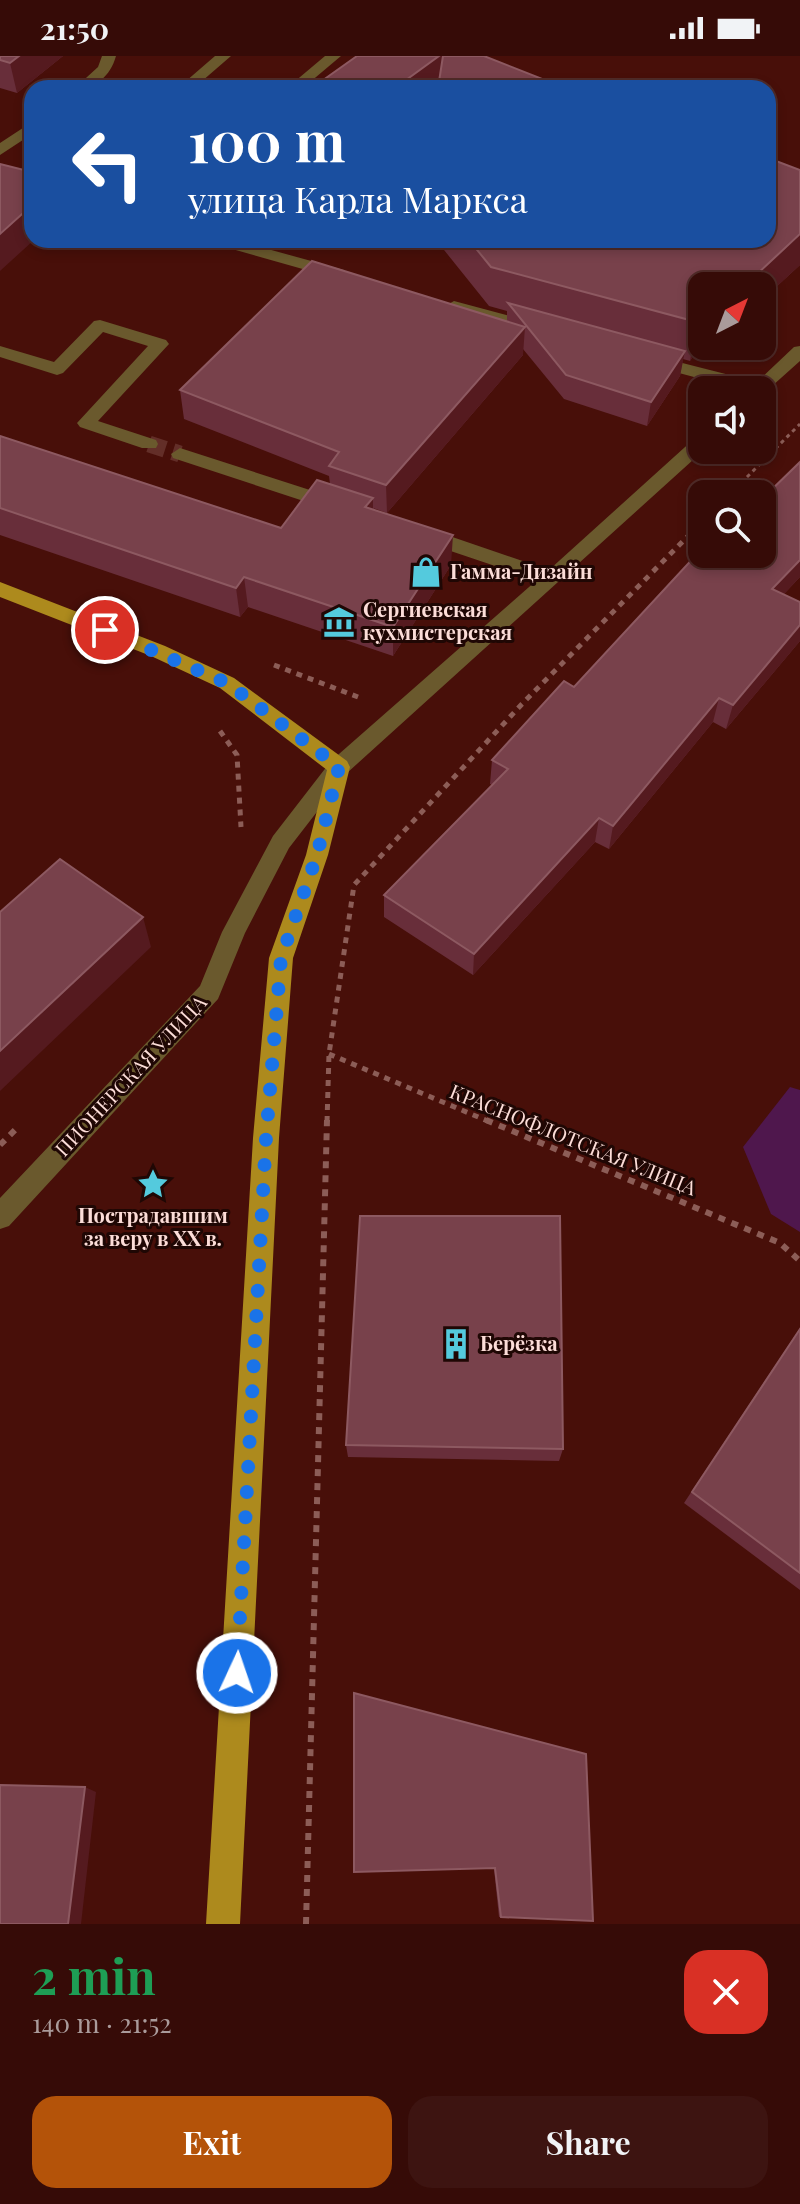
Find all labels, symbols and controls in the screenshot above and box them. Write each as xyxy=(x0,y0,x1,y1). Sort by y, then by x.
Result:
text: 21:50 xyxy=(40,8,109,48)
text: 100 m xyxy=(188,102,345,177)
icon: left xyxy=(56,112,160,216)
text: улица Карла Маркса xyxy=(188,174,528,222)
north arrow xyxy=(688,272,776,360)
map controls xyxy=(688,272,776,568)
button: sound xyxy=(688,376,776,464)
button: search xyxy=(688,480,776,568)
shop icon: Гамма-Дизайн xyxy=(409,555,443,589)
place label: Гамма-Дизайн xyxy=(450,557,593,584)
place label: Сергиевская кухмистерская xyxy=(363,595,512,645)
pin xyxy=(71,596,139,664)
museum icon: Сергиевская кухмистерская xyxy=(322,605,356,639)
icon: arrive xyxy=(83,608,127,652)
street label: ПИОНЕРСКАЯ УЛИЦА xyxy=(48,988,212,1161)
street label: КРАСНОФЛОТСКАЯ УЛИЦА xyxy=(446,1077,701,1201)
place icon: Пострадавшим за веру в XX в. xyxy=(136,1167,170,1201)
place label: Пострадавшим за веру в XX в. xyxy=(78,1201,228,1251)
building icon: Берёзка xyxy=(439,1327,473,1361)
place label: Берёзка xyxy=(480,1329,558,1356)
position arrow xyxy=(195,1631,279,1715)
text: 2 min xyxy=(32,1943,156,2007)
button: close xyxy=(684,1950,768,2034)
text: 140 m · 21:52 xyxy=(32,2005,172,2040)
button: Exit xyxy=(32,2096,392,2188)
button: Share xyxy=(408,2096,768,2188)

